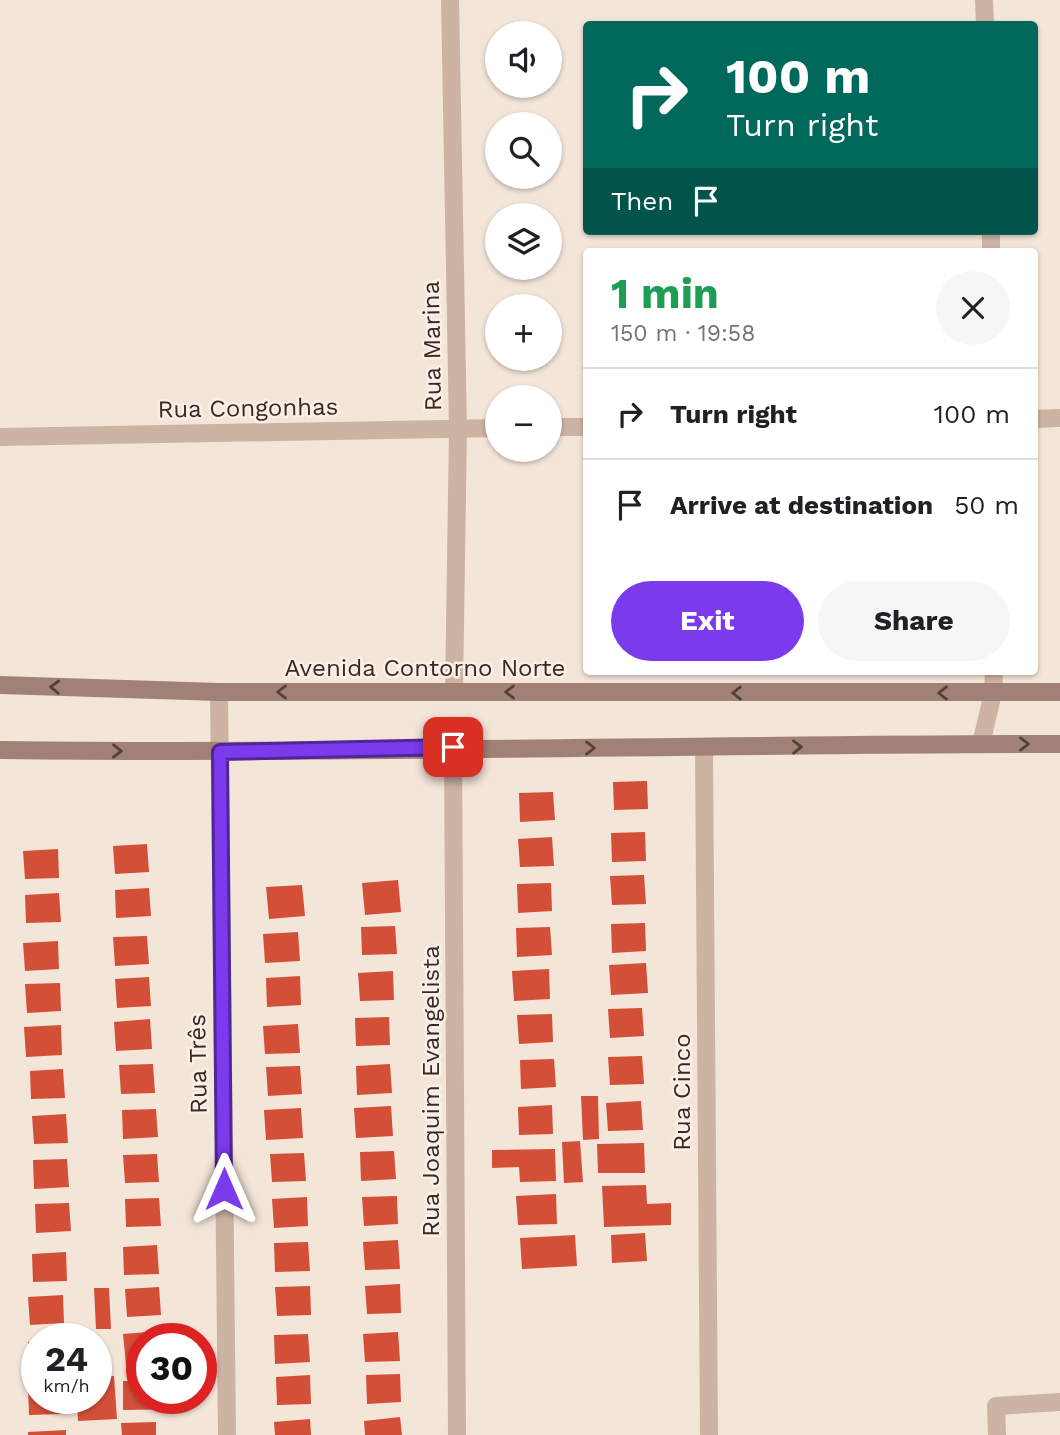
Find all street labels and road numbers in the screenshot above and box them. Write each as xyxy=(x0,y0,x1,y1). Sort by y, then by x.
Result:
street label: Rua Marina xyxy=(417,281,447,411)
street label: Rua Congonhas xyxy=(157,392,339,424)
street label: Avenida Contorno Norte xyxy=(285,654,565,682)
street label: Rua Joaquim Evangelista xyxy=(417,945,445,1237)
street label: Rua Três xyxy=(183,1014,213,1114)
street label: Rua Cinco xyxy=(668,1033,696,1151)

